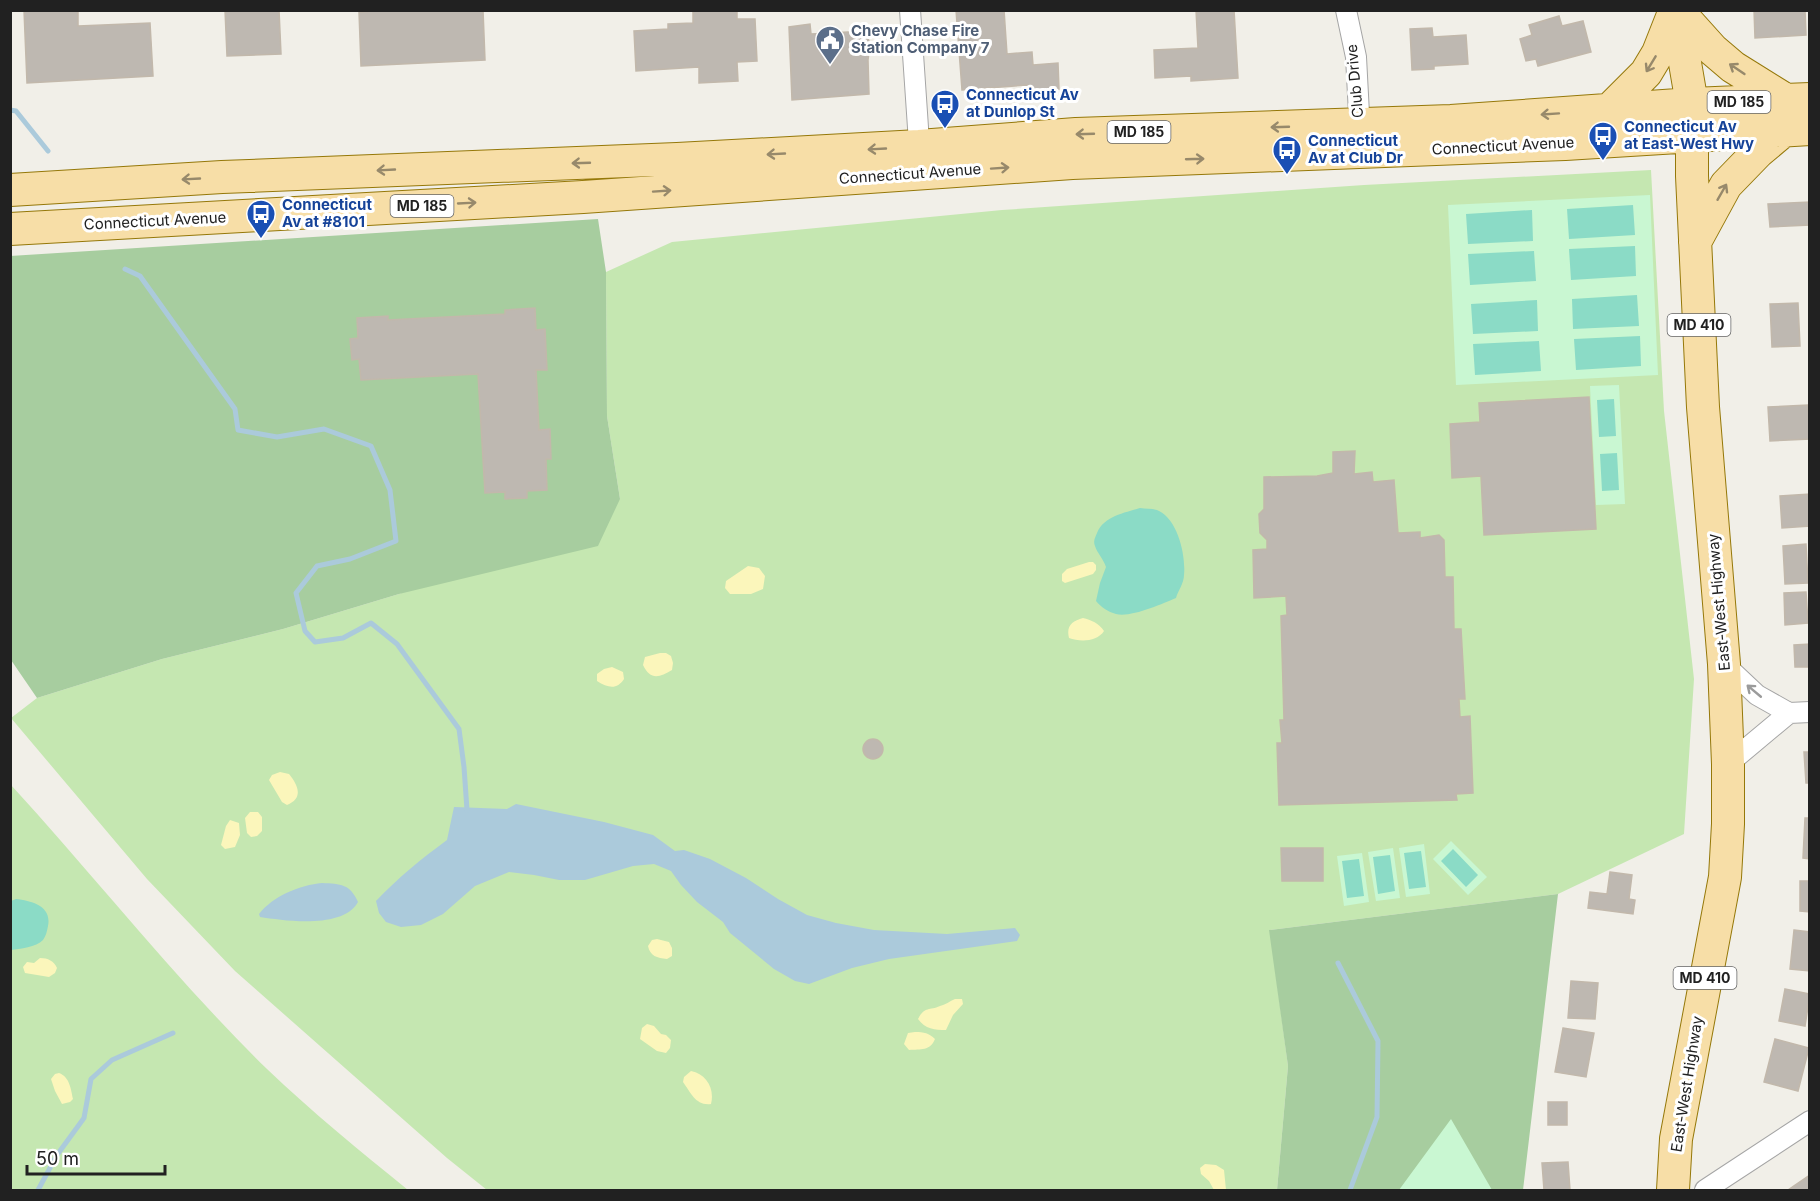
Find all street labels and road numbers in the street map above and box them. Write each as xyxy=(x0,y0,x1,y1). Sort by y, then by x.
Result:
street label: Club Drive xyxy=(1342,43,1367,119)
road number: MD 185 xyxy=(1708,91,1770,113)
road number: MD 185 xyxy=(1108,121,1170,143)
street label: Connecticut Avenue xyxy=(1431,132,1575,159)
street label: Connecticut Avenue xyxy=(838,159,982,188)
road number: MD 185 xyxy=(390,195,454,217)
street label: Connecticut Avenue xyxy=(83,207,227,234)
road number: MD 410 xyxy=(1668,314,1730,336)
street label: East-West Highway xyxy=(1703,532,1734,671)
road number: MD 410 xyxy=(1674,967,1736,989)
street label: East-West Highway xyxy=(1666,1014,1707,1153)

